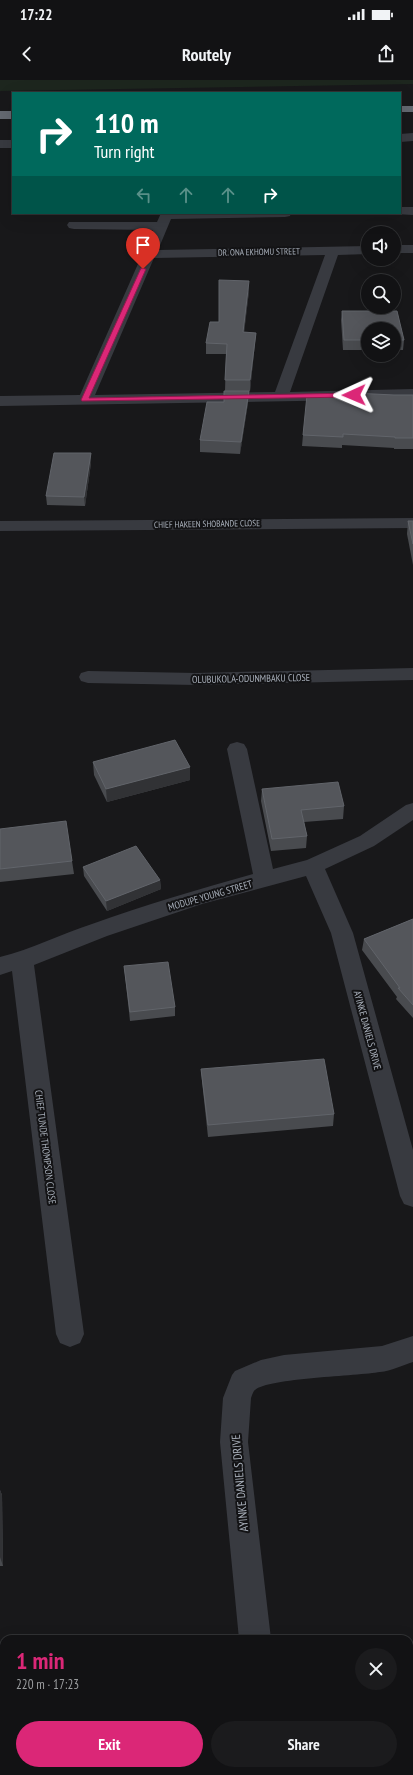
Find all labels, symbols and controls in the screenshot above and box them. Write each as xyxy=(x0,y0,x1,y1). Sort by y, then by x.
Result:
text: 17:22 xyxy=(20,5,52,24)
icon: back xyxy=(16,43,38,65)
text: Routely xyxy=(182,43,231,66)
icon: share xyxy=(375,43,397,65)
text: 110 m xyxy=(94,104,158,141)
icon: right xyxy=(28,108,80,160)
text: Turn right xyxy=(94,140,154,163)
icon: left xyxy=(133,184,155,206)
icon: ahead xyxy=(175,184,197,206)
icon: ahead xyxy=(217,184,239,206)
icon: right xyxy=(259,184,281,206)
map controls xyxy=(361,226,401,362)
button: sound xyxy=(361,226,401,266)
pin xyxy=(126,228,160,269)
icon: arrive xyxy=(132,234,154,256)
street label: DR. ONA EKHOMU STREET xyxy=(218,245,300,258)
button: search xyxy=(361,274,401,314)
button: layers xyxy=(361,322,401,362)
position arrow xyxy=(333,374,375,416)
street label: CHIEF HAKEEN SHOBANDE CLOSE xyxy=(154,517,260,530)
street label: OLUBUKOLA-ODUNMBAKU CLOSE xyxy=(192,671,310,686)
street label: MODUPE YOUNG STREET xyxy=(167,877,254,914)
street label: AYINKE DANIELS DRIVE xyxy=(351,989,384,1071)
street label: CHIEF TUNDE THOMPSON CLOSE xyxy=(32,1089,59,1205)
street label: AYINKE DANIELS DRIVE xyxy=(228,1434,251,1532)
text: 1 min xyxy=(16,1645,64,1676)
button: close xyxy=(355,1648,397,1690)
text: 220 m · 17:23 xyxy=(16,1676,79,1693)
button: Exit xyxy=(16,1721,203,1767)
button: Share xyxy=(211,1721,397,1767)

